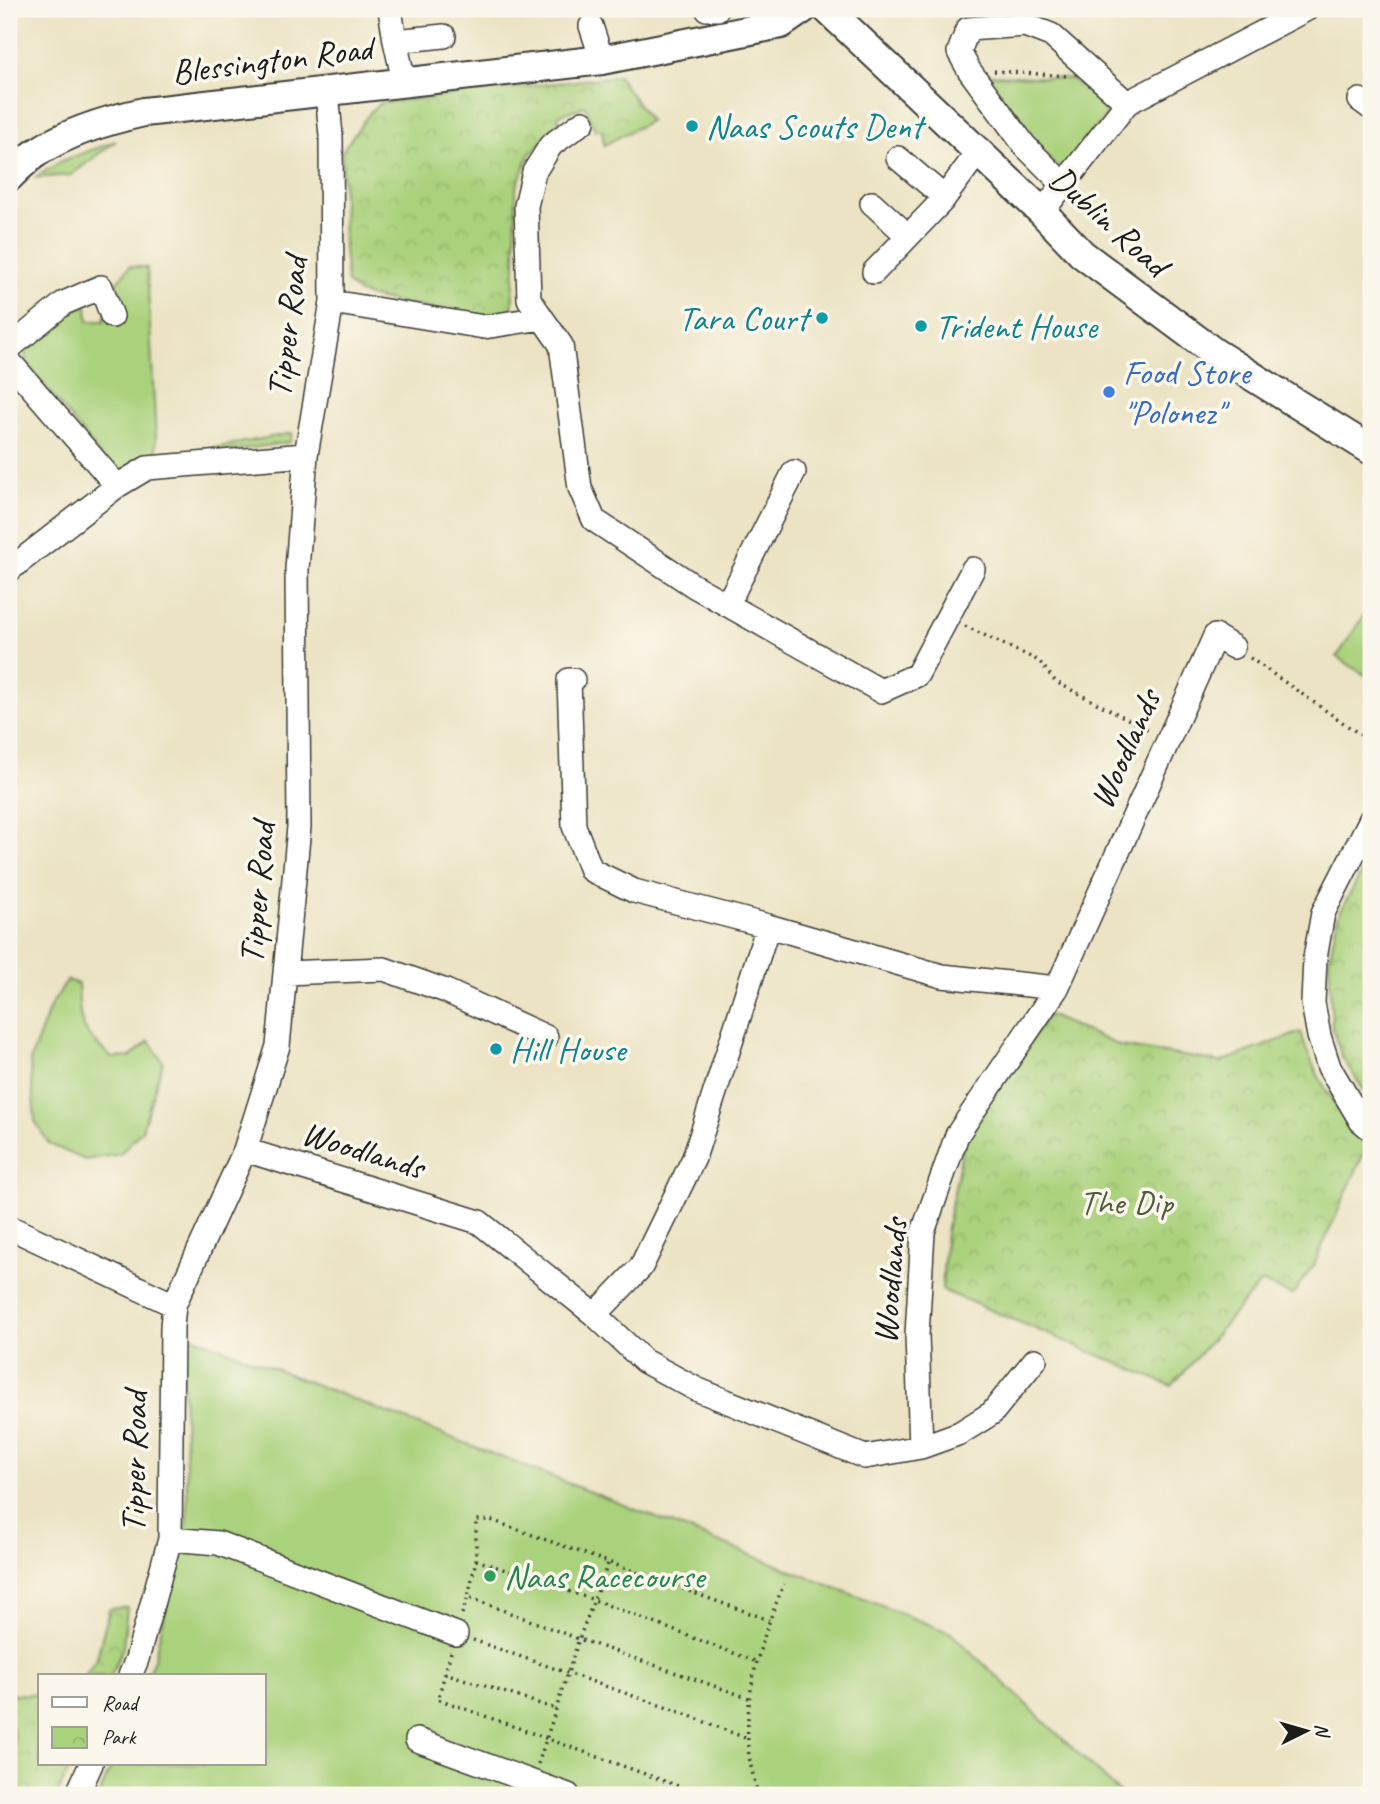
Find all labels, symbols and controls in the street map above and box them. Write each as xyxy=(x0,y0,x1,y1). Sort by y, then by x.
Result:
street label: Blessington Road xyxy=(169,25,380,95)
place label: Naas Scouts Dent xyxy=(706,104,927,149)
marker: Naas Scouts Dent xyxy=(684,118,700,134)
street label: Dublin Road xyxy=(1040,156,1182,290)
street label: Tipper Road xyxy=(256,249,319,400)
place label: Tara Court xyxy=(678,296,812,341)
place label: Trident House xyxy=(935,304,1099,349)
marker: Tara Court xyxy=(814,310,830,326)
marker: Trident House xyxy=(913,318,929,334)
place label: Food Store "Polonez" xyxy=(1123,350,1253,435)
marker: Food Store "Polonez" xyxy=(1101,384,1117,400)
street label: Woodlands xyxy=(1079,680,1172,815)
street label: Tipper Road xyxy=(228,815,286,965)
place label: Hill House xyxy=(510,1027,628,1072)
marker: Hill House xyxy=(488,1041,504,1057)
street label: Woodlands xyxy=(296,1110,432,1191)
park label: The Dip xyxy=(1080,1180,1174,1225)
street label: Woodlands xyxy=(862,1214,918,1345)
street label: Tipper Road xyxy=(110,1386,158,1533)
place label: Naas Racecourse xyxy=(504,1554,707,1599)
marker: Naas Racecourse xyxy=(482,1568,498,1584)
legend xyxy=(38,1674,266,1766)
text: Road xyxy=(102,1690,141,1716)
north arrow xyxy=(1272,1696,1342,1766)
text: N xyxy=(1309,1723,1335,1740)
text: Park xyxy=(102,1724,137,1750)

